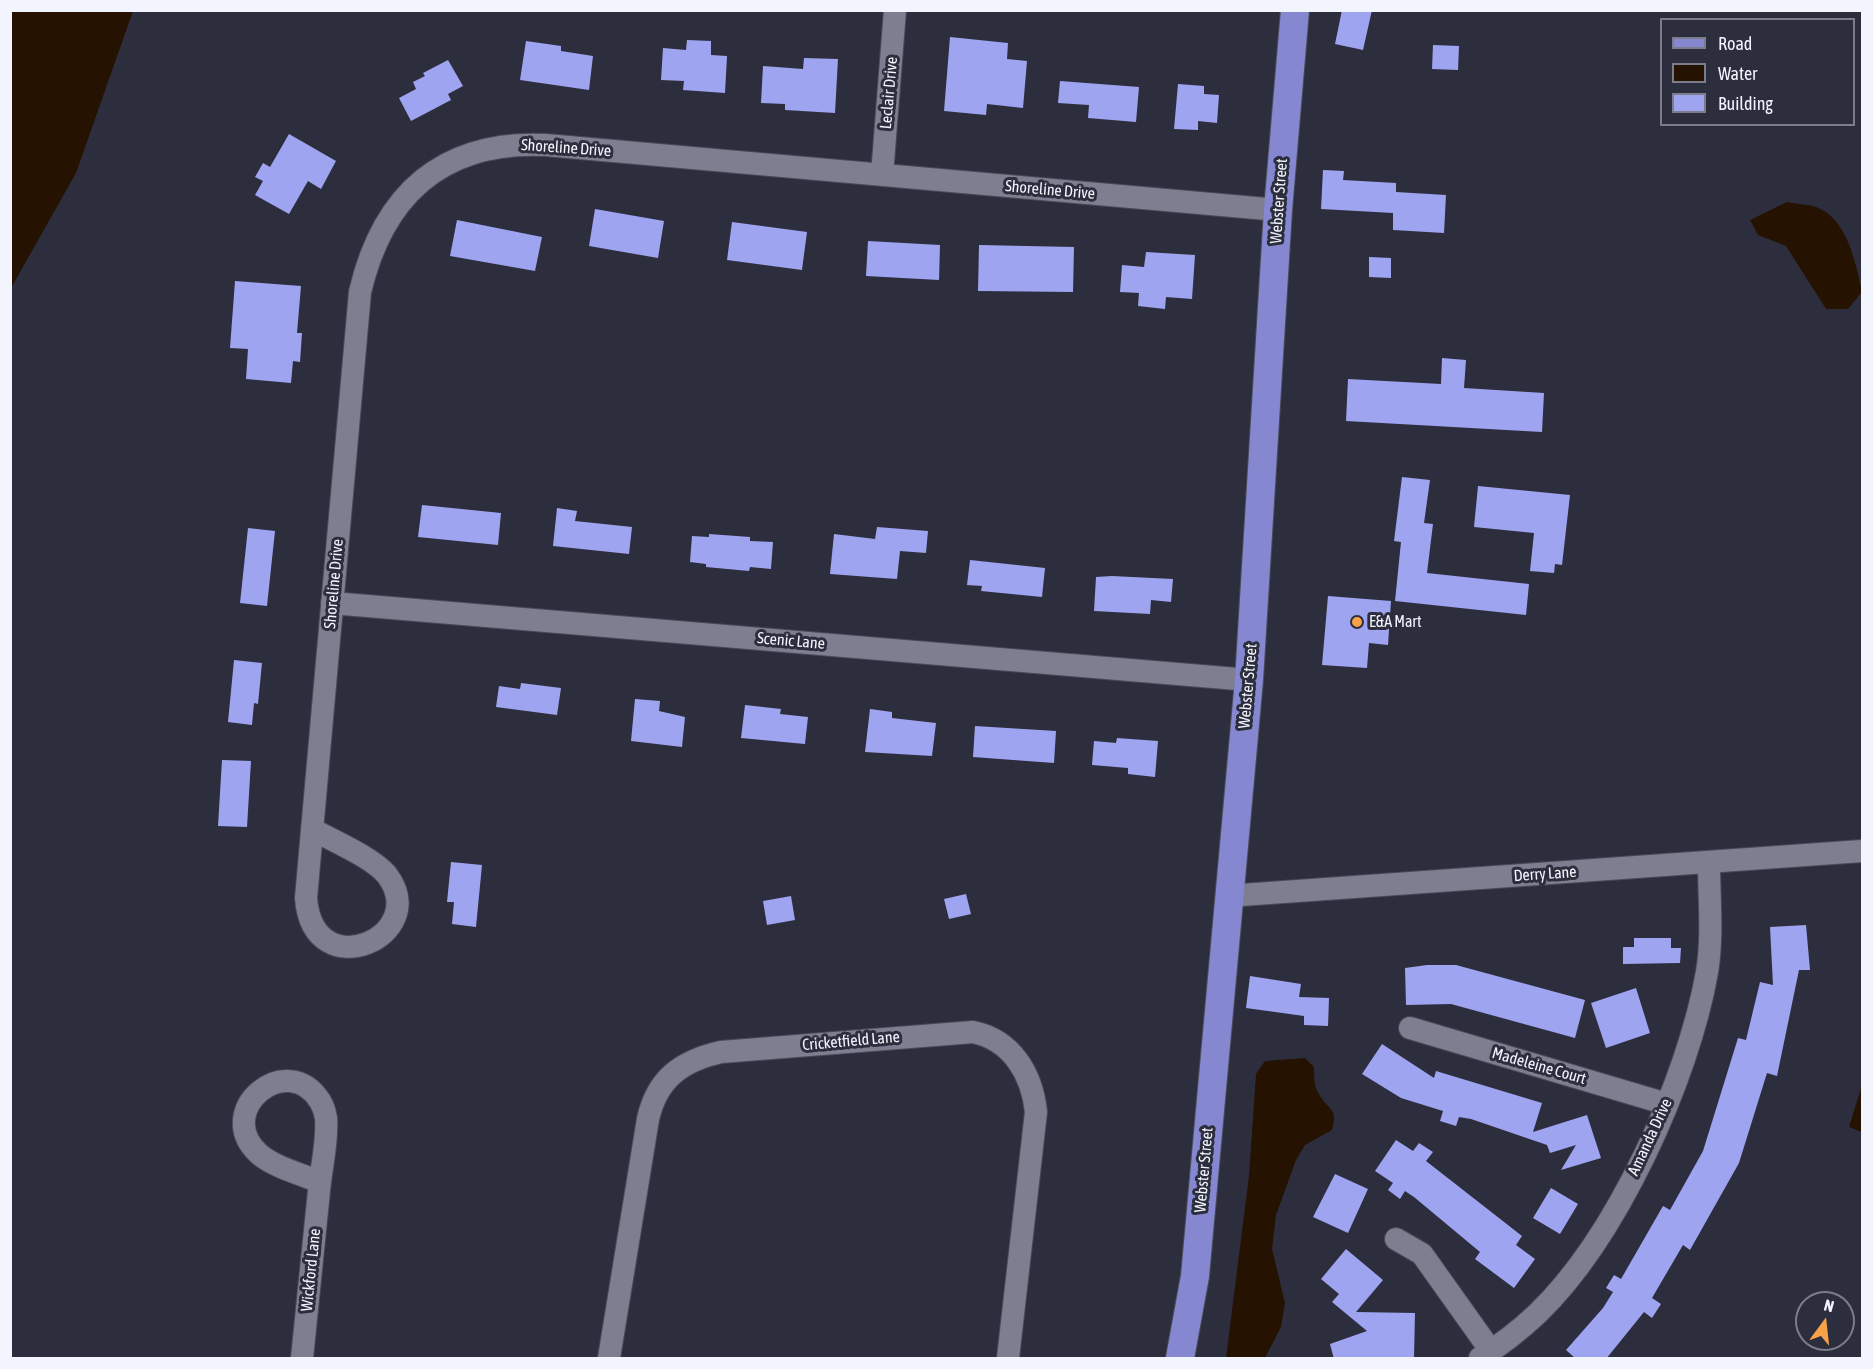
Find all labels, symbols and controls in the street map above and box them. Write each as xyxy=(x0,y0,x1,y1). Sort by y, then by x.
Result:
legend xyxy=(1660,18,1855,126)
text: Road xyxy=(1718,33,1752,54)
street label: Leclair Drive xyxy=(876,56,902,130)
text: Water xyxy=(1718,63,1757,84)
text: Building xyxy=(1718,93,1773,114)
street label: Shoreline Drive xyxy=(520,135,612,161)
street label: Webster Street xyxy=(1266,158,1292,244)
street label: Shoreline Drive xyxy=(1004,177,1096,203)
street label: Shoreline Drive xyxy=(321,538,347,630)
place label: E&A Mart xyxy=(1369,612,1421,632)
marker: E&A Mart xyxy=(1350,615,1364,629)
street label: Scenic Lane xyxy=(756,628,826,654)
street label: Webster Street xyxy=(1235,643,1261,729)
street label: Derry Lane xyxy=(1513,862,1577,886)
street label: Cricketfield Lane xyxy=(801,1027,901,1055)
street label: Madeleine Court xyxy=(1490,1043,1588,1089)
street label: Amanda Drive xyxy=(1624,1095,1676,1179)
street label: Webster Street xyxy=(1191,1127,1217,1213)
street label: Wickford Lane xyxy=(297,1228,325,1312)
north arrow xyxy=(1795,1291,1855,1351)
text: N xyxy=(1822,1296,1836,1315)

